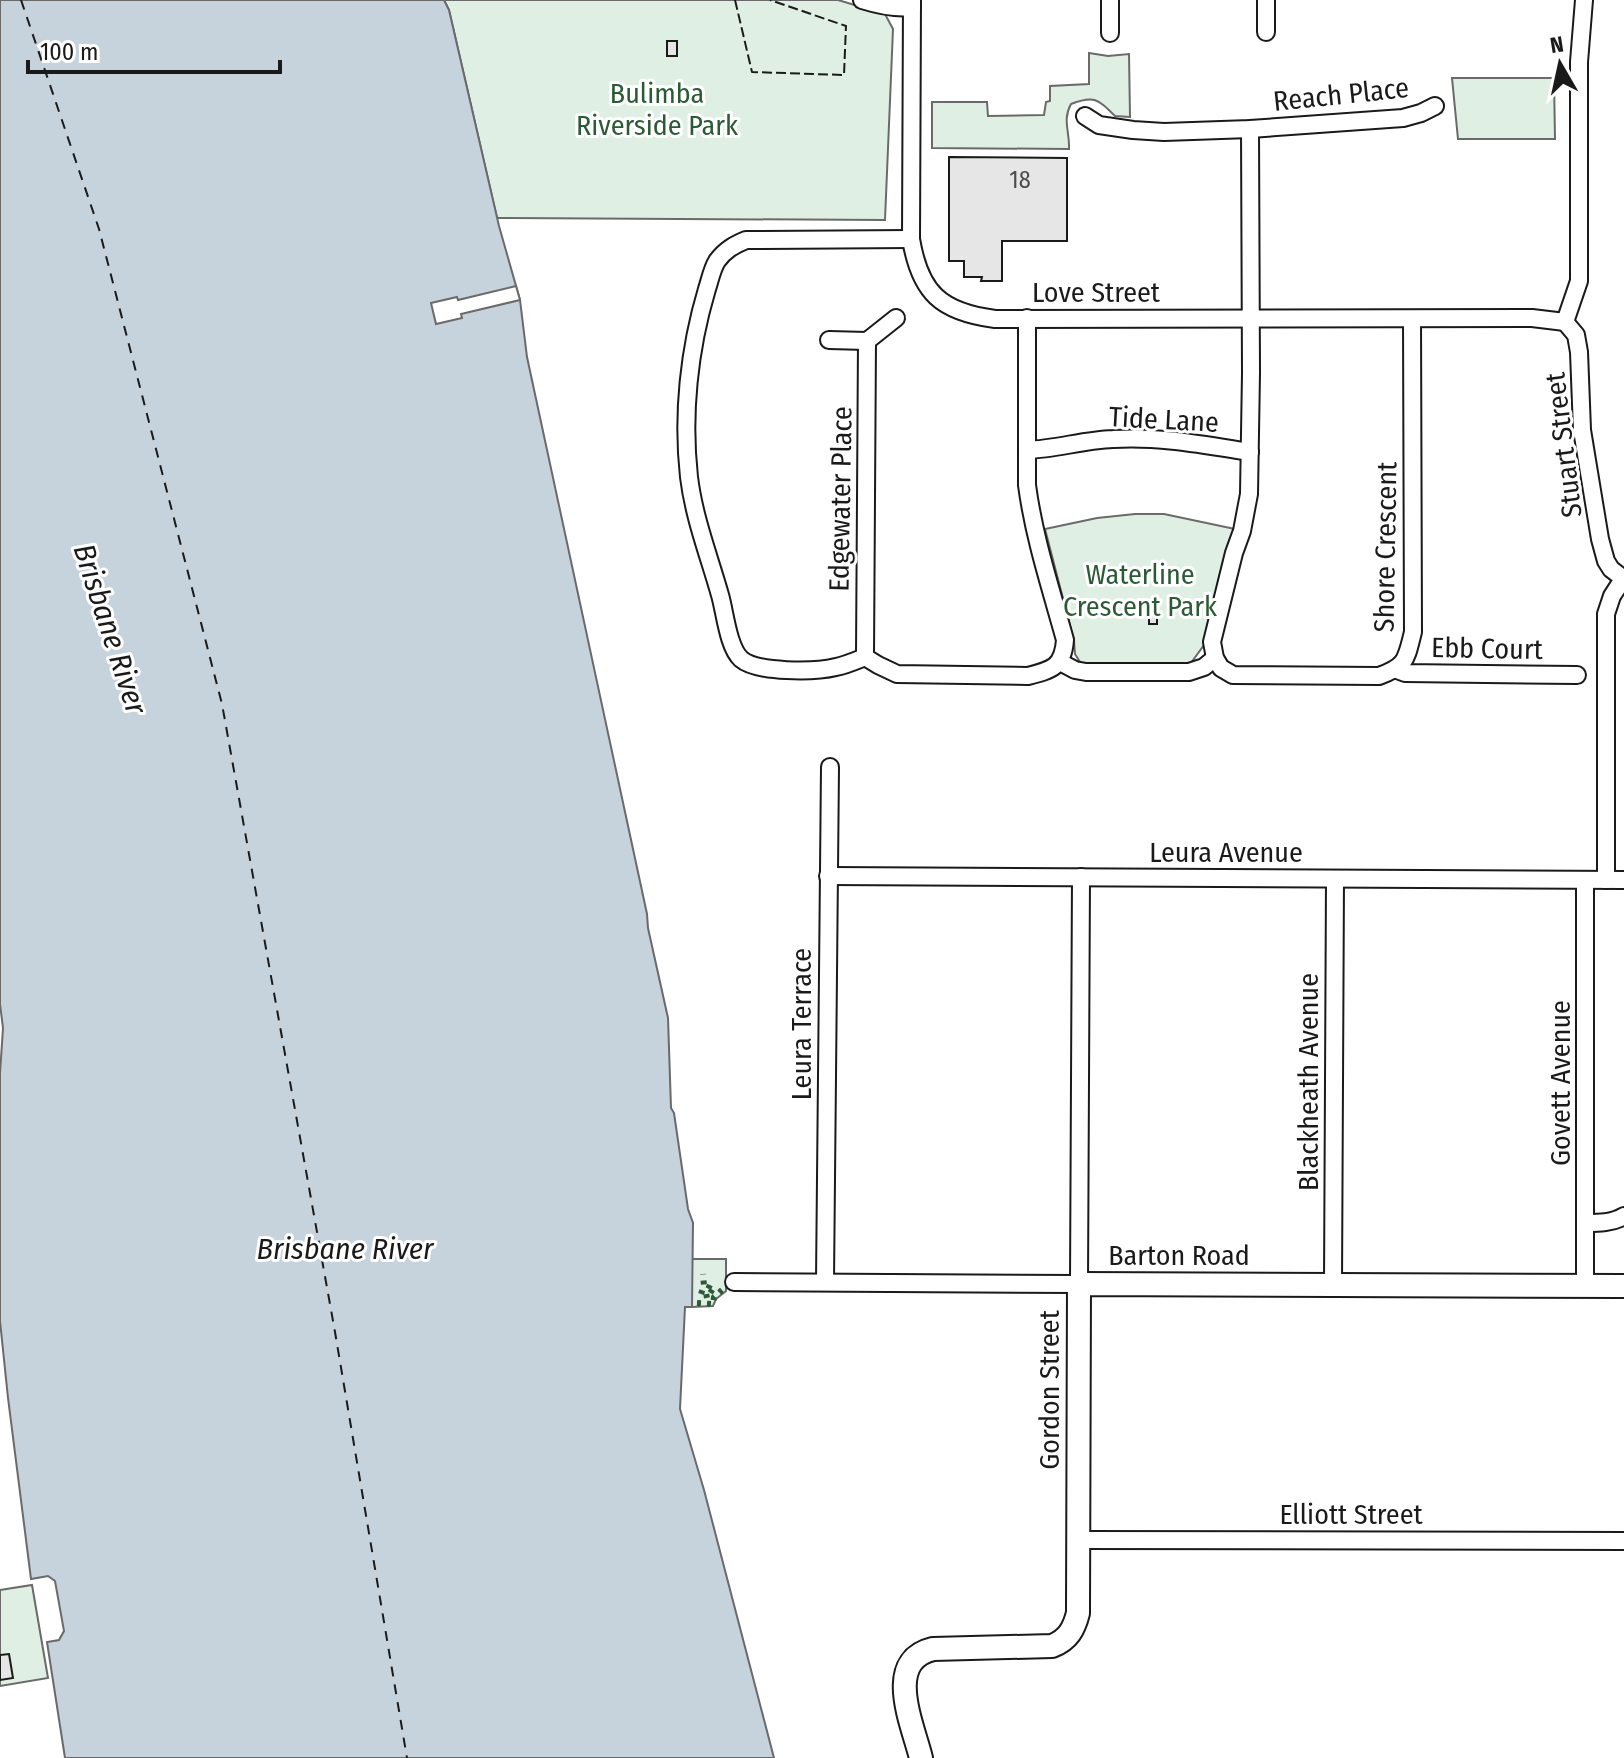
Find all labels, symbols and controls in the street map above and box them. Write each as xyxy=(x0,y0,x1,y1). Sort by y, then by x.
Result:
scale bar xyxy=(28,24,280,74)
north arrow xyxy=(1520,24,1600,104)
text: N xyxy=(1548,30,1566,59)
text: 100 m xyxy=(40,38,98,66)
street label: Reach Place xyxy=(1272,71,1410,118)
park label: Bulimba Riverside Park xyxy=(576,77,739,142)
house number: 18 xyxy=(1009,166,1031,194)
street label: Love Street xyxy=(1032,276,1161,309)
street label: Stuart Street xyxy=(1538,370,1589,519)
street label: Tide Lane xyxy=(1108,400,1220,439)
street label: Edgewater Place xyxy=(822,406,859,592)
street label: Shore Crescent xyxy=(1368,461,1404,633)
water label: Brisbane River xyxy=(66,539,155,720)
park label: Waterline Crescent Park xyxy=(1063,558,1218,623)
street label: Ebb Court xyxy=(1431,631,1544,666)
street label: Leura Avenue xyxy=(1149,836,1303,869)
street label: Leura Terrace xyxy=(785,948,818,1100)
street label: Blackheath Avenue xyxy=(1292,973,1325,1191)
street label: Govett Avenue xyxy=(1544,1000,1577,1166)
water label: Brisbane River xyxy=(257,1231,435,1267)
street label: Barton Road xyxy=(1108,1239,1250,1272)
street label: Gordon Street xyxy=(1033,1309,1066,1470)
street label: Elliott Street xyxy=(1279,1498,1423,1531)

